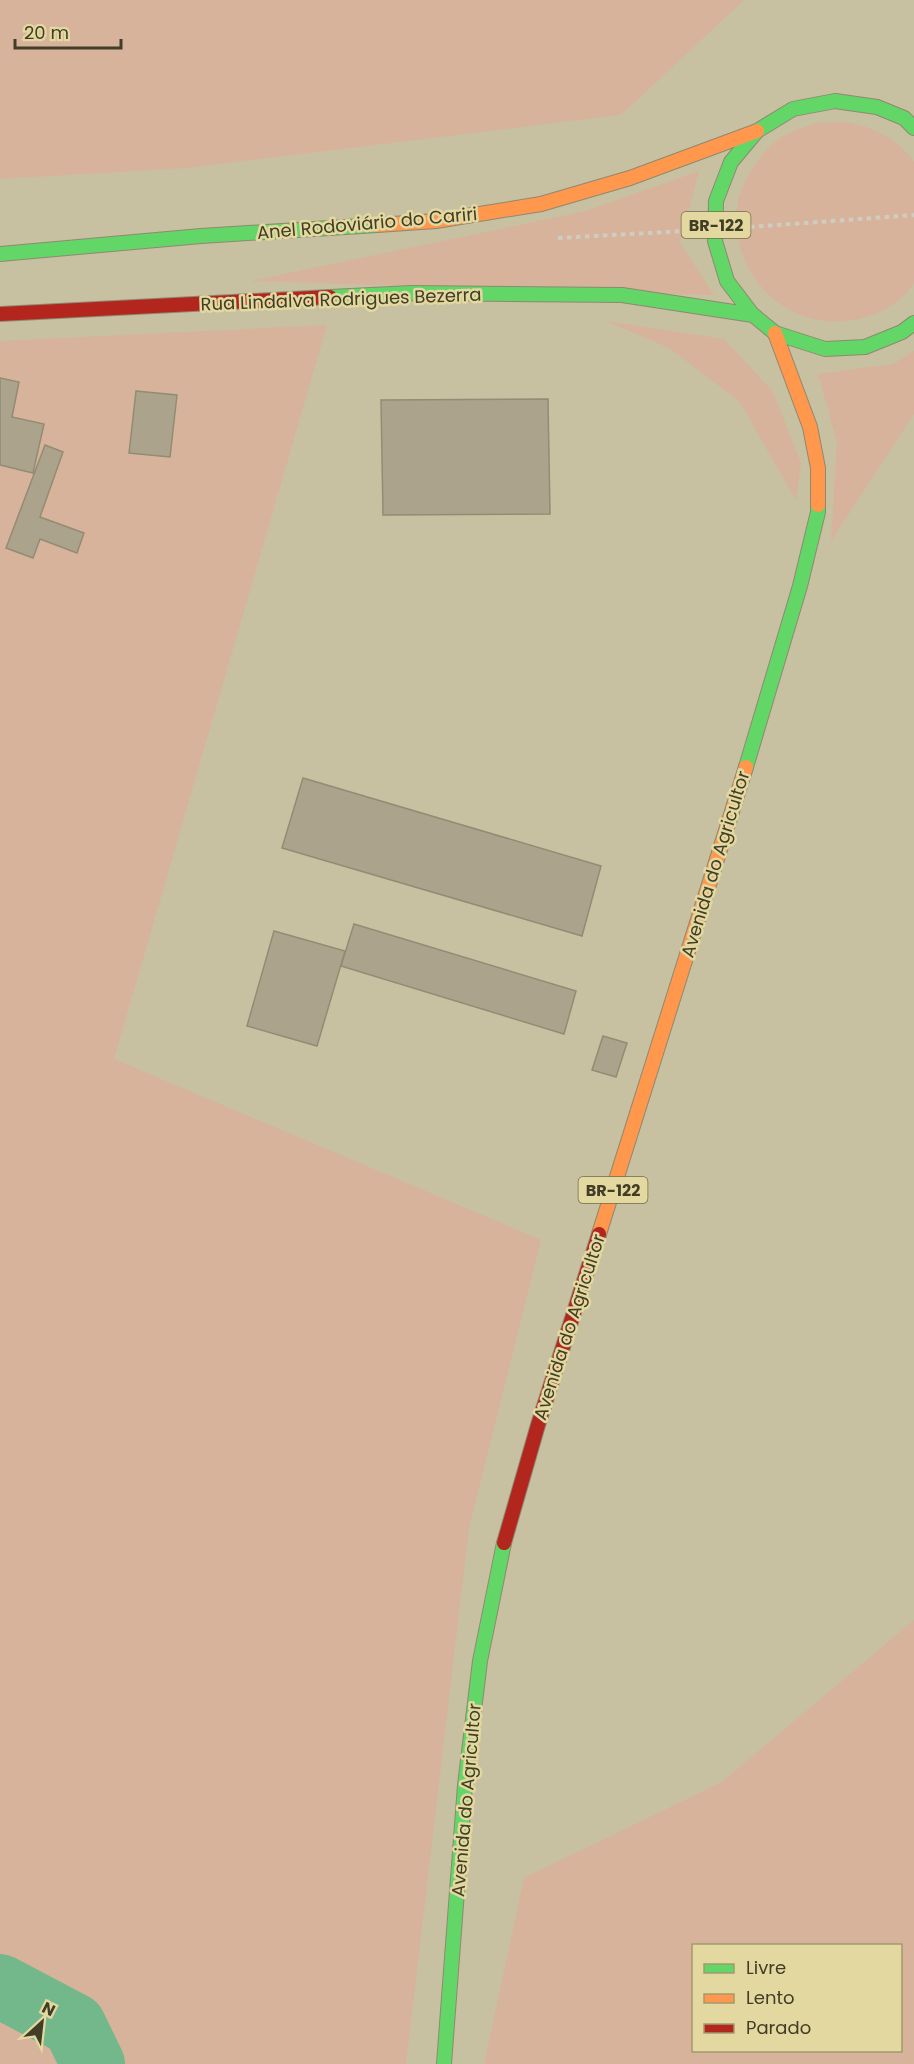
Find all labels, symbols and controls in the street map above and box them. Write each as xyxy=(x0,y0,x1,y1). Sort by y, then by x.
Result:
scale bar xyxy=(15,12,122,50)
text: 20 m xyxy=(24,20,69,45)
street label: Anel Rodoviário do Cariri xyxy=(256,201,478,245)
road number: BR-122 xyxy=(682,212,750,238)
street label: Rua Lindalva Rodrigues Bezerra xyxy=(200,282,482,316)
street label: Avenida do Agricultor xyxy=(675,767,755,960)
road number: BR-122 xyxy=(578,1177,648,1203)
street label: Avenida do Agricultor xyxy=(527,1231,611,1423)
street label: Avenida do Agricultor xyxy=(445,1702,487,1898)
legend xyxy=(692,1944,902,2052)
text: Livre xyxy=(746,1955,786,1980)
text: Lento xyxy=(746,1985,795,2010)
north arrow xyxy=(12,1992,72,2052)
text: N xyxy=(38,1996,59,2022)
text: Parado xyxy=(746,2015,811,2040)

